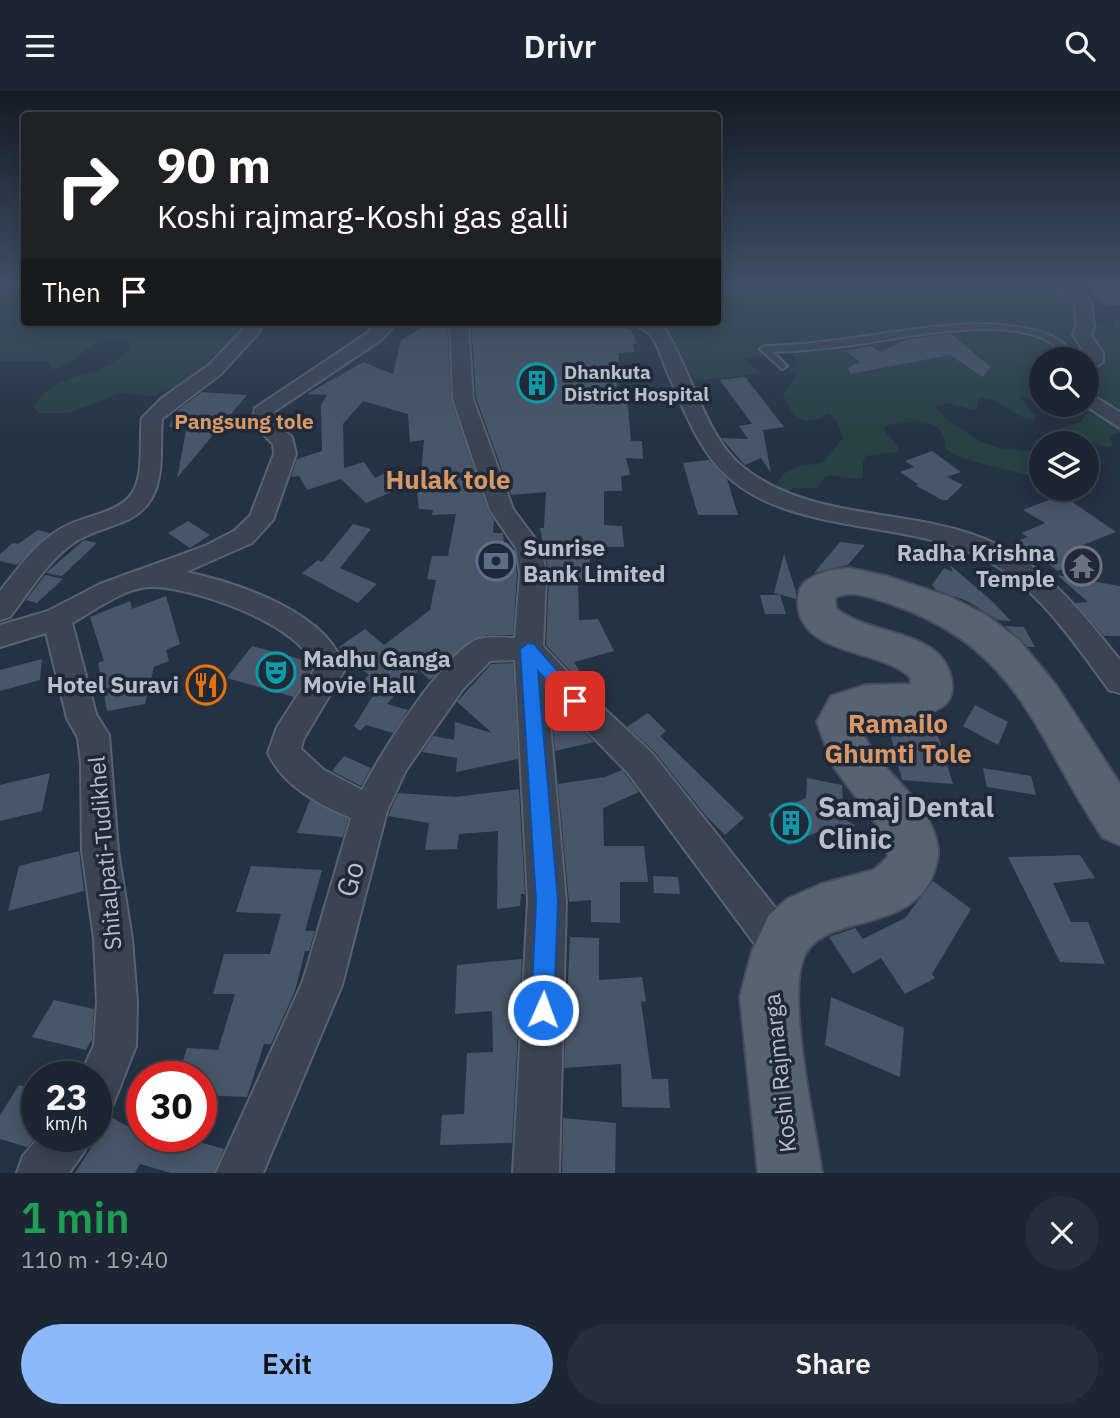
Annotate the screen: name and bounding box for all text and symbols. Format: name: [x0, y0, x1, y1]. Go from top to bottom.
text: Drivr: [524, 25, 596, 67]
icon: menu: [21, 27, 59, 65]
icon: search: [1061, 27, 1099, 65]
text: 90 m: [157, 133, 271, 196]
icon: right: [42, 140, 133, 231]
text: Koshi rajmarg-Koshi gas galli: [157, 195, 569, 237]
icon: arrive: [115, 273, 153, 311]
text: Then: [42, 275, 101, 309]
map controls: [1029, 347, 1099, 501]
button: search: [1029, 347, 1099, 417]
place label: Dhankuta District Hospital: [564, 360, 709, 406]
building icon: Dhankuta District Hospital: [516, 362, 558, 404]
district label: Pangsung tole: [174, 407, 314, 435]
button: layers: [1029, 431, 1099, 501]
district label: Hulak tole: [385, 462, 511, 496]
place label: Sunrise Bank Limited: [523, 532, 665, 588]
place label: Radha Krishna Temple: [897, 537, 1055, 593]
bank icon: Sunrise Bank Limited: [475, 540, 517, 582]
temple icon: Radha Krishna Temple: [1061, 545, 1103, 587]
place label: Madhu Ganga Movie Hall: [303, 643, 451, 699]
theatre icon: Madhu Ganga Movie Hall: [255, 651, 297, 693]
restaurant icon: Hotel Suravi: [185, 664, 227, 706]
place label: Hotel Suravi: [47, 669, 179, 699]
pin: [545, 671, 605, 731]
icon: arrive: [556, 682, 594, 720]
district label: Ramailo Ghumti Tole: [824, 706, 972, 770]
street label: Shitalpati-Tudikhel: [81, 755, 127, 951]
place label: Samaj Dental Clinic: [818, 788, 994, 857]
building icon: Samaj Dental Clinic: [770, 802, 812, 844]
street label: Go: [327, 857, 372, 901]
position arrow: [506, 973, 580, 1047]
street label: Koshi Rajmarga: [756, 992, 802, 1154]
speed limit sign: 30: [126, 1061, 217, 1152]
text: 23: [45, 1074, 88, 1120]
text: km/h: [45, 1112, 88, 1135]
text: 1 min: [21, 1190, 130, 1245]
button: close: [1025, 1196, 1099, 1270]
text: 110 m · 19:40: [21, 1244, 168, 1274]
button: Exit: [21, 1324, 553, 1404]
button: Share: [567, 1324, 1099, 1404]

